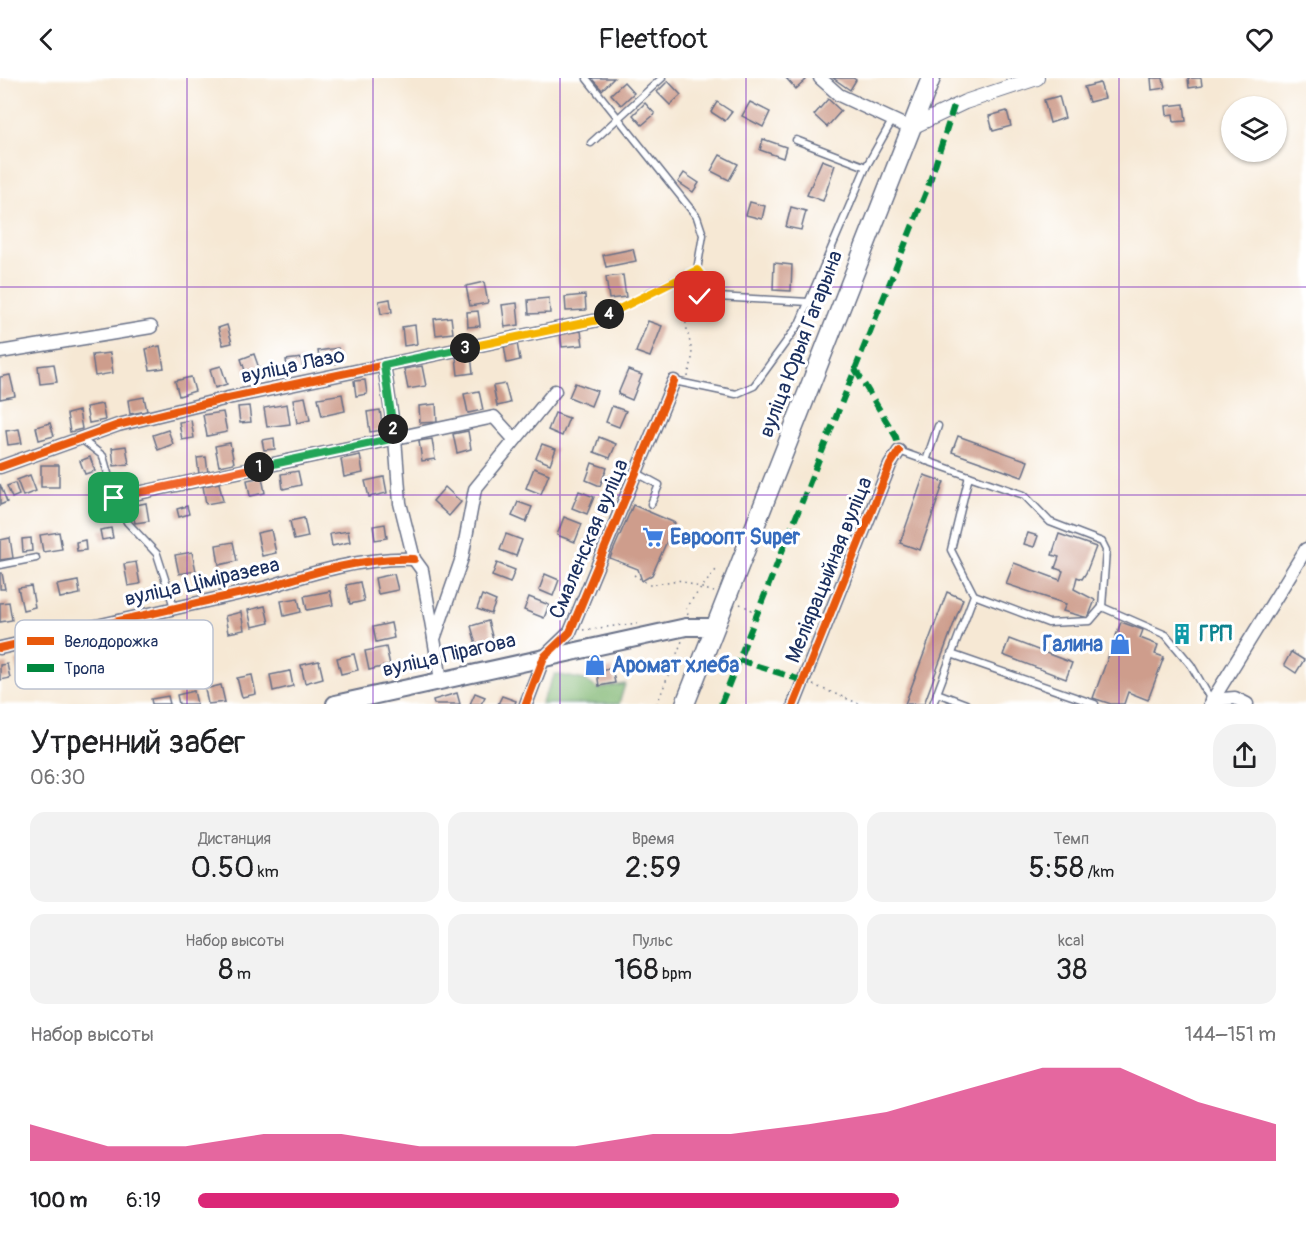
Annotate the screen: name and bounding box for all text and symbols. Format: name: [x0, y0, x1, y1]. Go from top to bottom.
icon: back: [30, 23, 63, 56]
text: Fleetfoot: [598, 23, 708, 56]
icon: heart: [1243, 23, 1276, 56]
map controls: [1221, 96, 1287, 162]
button: layers: [1221, 96, 1287, 162]
street label: вуліца Юрыя Гагарына: [753, 247, 849, 441]
pin: [674, 271, 725, 322]
icon: check: [683, 280, 716, 313]
pin: 4: [594, 299, 624, 329]
text: 4: [604, 304, 614, 324]
pin: 3: [450, 333, 480, 363]
text: 3: [461, 338, 469, 358]
street label: вуліца Лазо: [239, 342, 347, 390]
pin: 2: [378, 414, 408, 444]
text: 2: [389, 419, 397, 439]
pin: 1: [244, 452, 274, 482]
street label: Смаленская вуліца: [543, 455, 635, 623]
text: 1: [256, 457, 262, 477]
pin: [88, 472, 139, 523]
street label: Меліярацыйная вуліца: [779, 473, 879, 667]
icon: arrive: [97, 481, 130, 514]
place label: Евроопт Super: [670, 524, 801, 551]
supermarket icon: Евроопт Super: [641, 525, 665, 549]
street label: вуліца Ціміразева: [122, 551, 282, 613]
legend: [15, 620, 213, 689]
place label: ГРП: [1199, 621, 1232, 648]
building icon: ГРП: [1170, 622, 1194, 646]
street label: вуліца Пірагова: [380, 627, 518, 683]
place label: Галина: [1043, 631, 1103, 658]
text: Велодорожка: [64, 632, 158, 652]
shop icon: Галина: [1108, 632, 1132, 656]
place label: Аромат хлеба: [612, 652, 739, 679]
shop icon: Аромат хлеба: [583, 653, 607, 677]
text: Тропа: [64, 659, 105, 679]
text: Утренний забег: [30, 722, 246, 763]
button: share: [1213, 724, 1276, 787]
text: 06:30: [30, 765, 85, 790]
text: Дистанция: [198, 829, 271, 849]
text: Время: [632, 829, 674, 849]
text: Темп: [1054, 829, 1089, 849]
text: 0.50: [191, 849, 254, 886]
text: 2:59: [625, 849, 681, 886]
text: 5:58: [1028, 849, 1084, 886]
text: km: [254, 862, 279, 882]
text: /km: [1084, 862, 1114, 882]
text: Набор высоты: [185, 931, 284, 951]
text: Пульс: [633, 931, 673, 951]
text: kcal: [1058, 931, 1084, 951]
text: 8: [218, 951, 233, 988]
text: 168: [614, 951, 659, 988]
text: 38: [1055, 951, 1087, 988]
text: m: [233, 964, 251, 984]
text: bpm: [659, 964, 692, 984]
text: Набор высоты: [30, 1022, 154, 1047]
text: 144–151 m: [1185, 1022, 1276, 1047]
text: 100 m: [30, 1188, 87, 1213]
text: 6:19: [126, 1188, 161, 1213]

